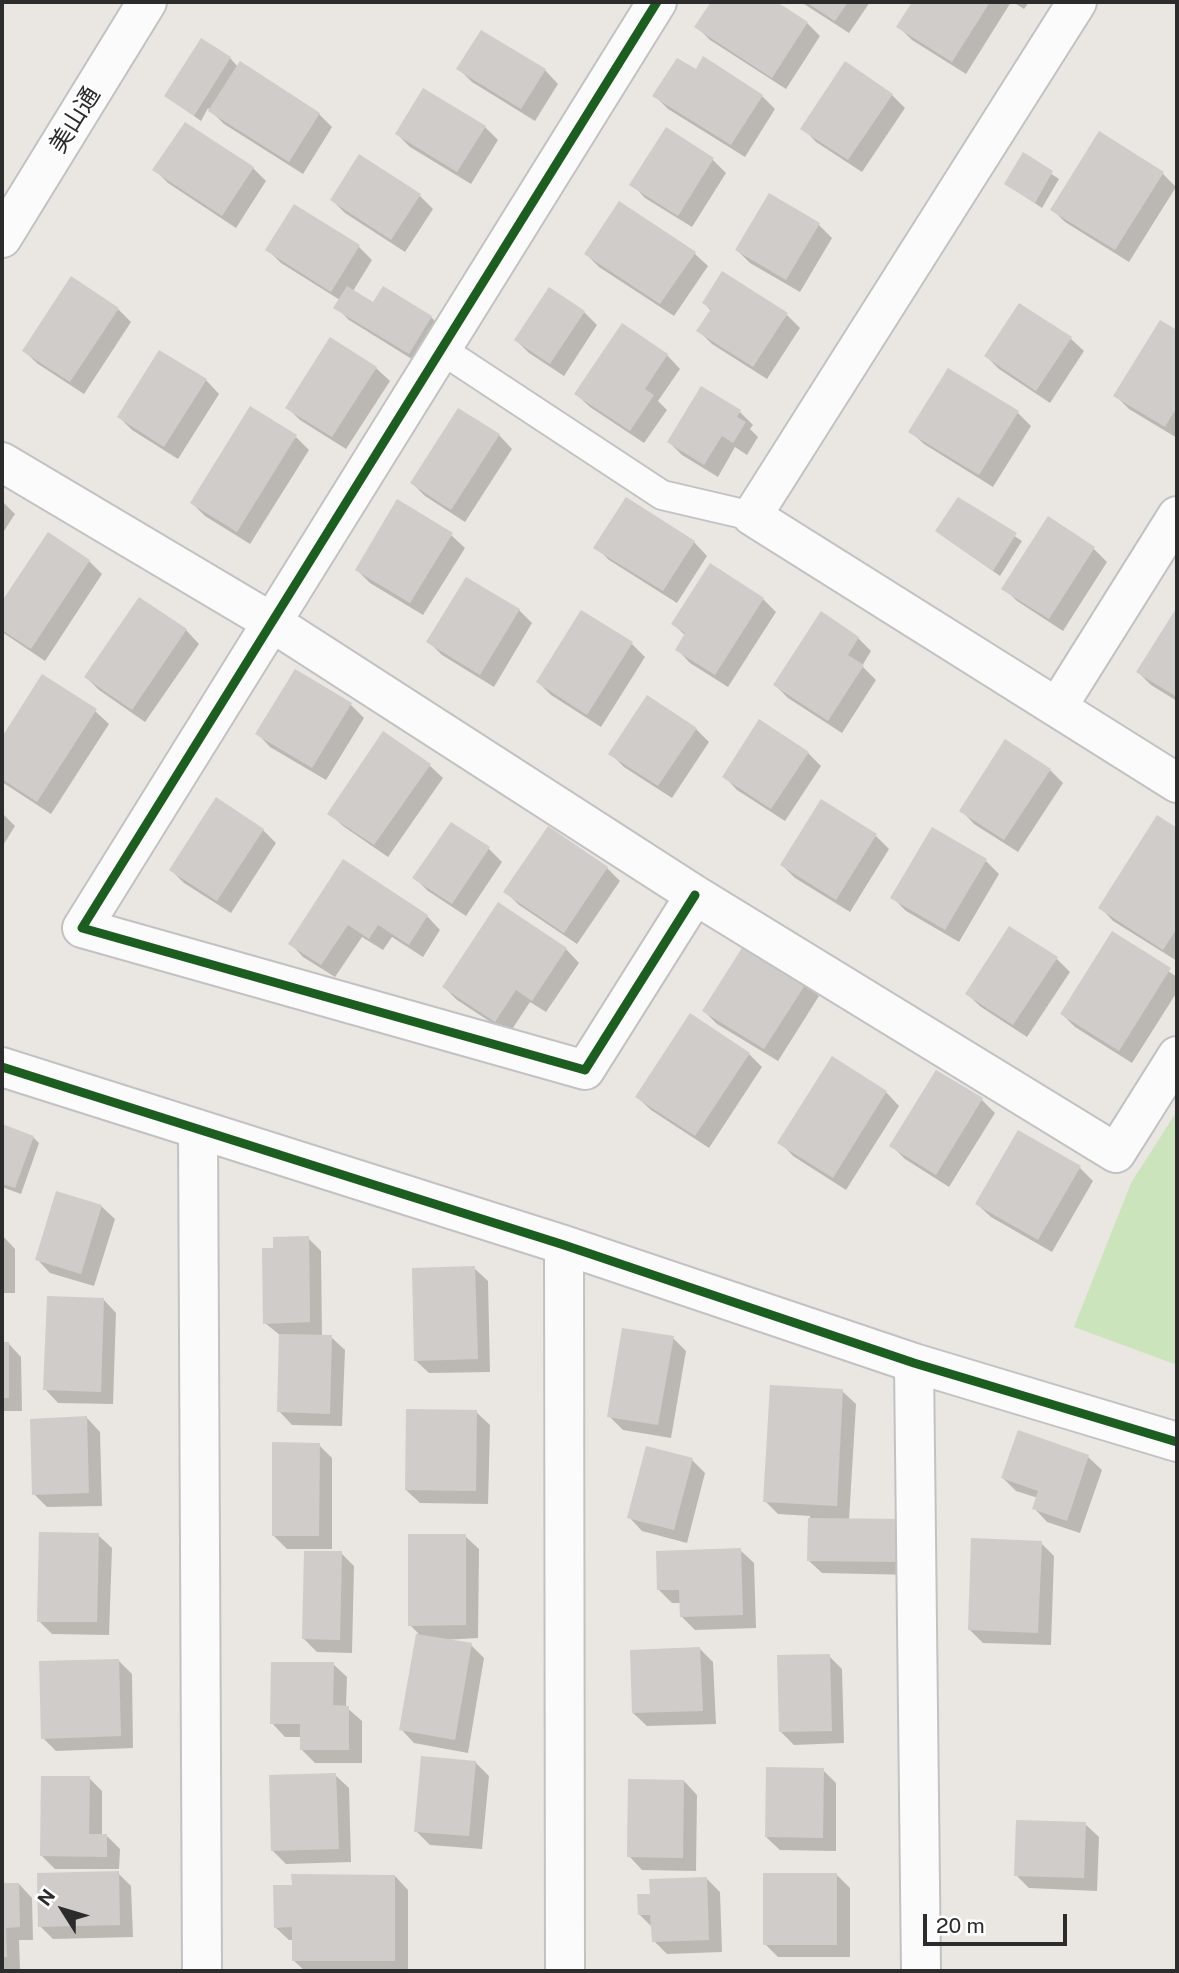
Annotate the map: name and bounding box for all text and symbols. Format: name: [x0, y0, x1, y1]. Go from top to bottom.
street label: 美山通: [44, 82, 106, 158]
north arrow: [28, 1875, 98, 1945]
text: N: [33, 1885, 59, 1910]
scale bar: [927, 1899, 1070, 1943]
text: 20 m: [936, 1913, 985, 1938]

